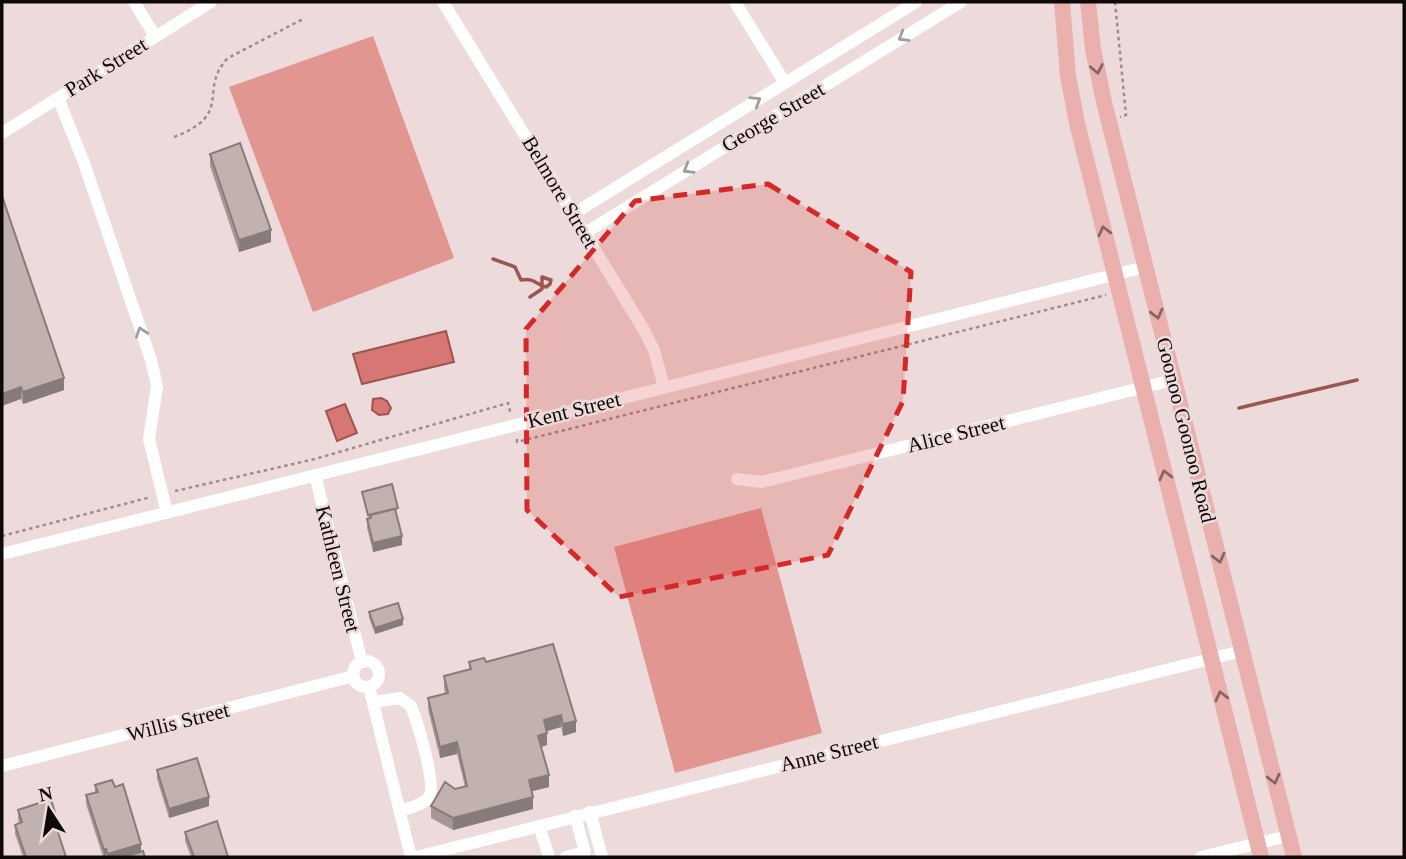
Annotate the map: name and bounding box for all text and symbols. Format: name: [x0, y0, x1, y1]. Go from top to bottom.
one-way arrow: [898, 29, 911, 42]
street label: Park Street: [60, 32, 152, 102]
one-way arrow: [1089, 63, 1104, 75]
street label: George Street: [717, 77, 829, 157]
one-way arrow: [749, 96, 762, 109]
street label: Belmore Street: [517, 132, 603, 253]
one-way arrow: [683, 161, 696, 174]
one-way arrow: [1098, 225, 1112, 237]
one-way arrow: [1149, 308, 1163, 320]
one-way arrow: [135, 327, 150, 339]
street label: Goonoo Goonoo Road: [1151, 335, 1221, 526]
street label: Kent Street: [525, 387, 623, 433]
street label: Alice Street: [905, 410, 1007, 458]
one-way arrow: [1159, 469, 1173, 481]
street label: Kathleen Street: [311, 503, 365, 635]
one-way arrow: [1211, 552, 1225, 564]
one-way arrow: [1215, 690, 1229, 702]
street label: Willis Street: [124, 698, 232, 746]
street label: Anne Street: [778, 729, 880, 777]
one-way arrow: [1266, 773, 1280, 785]
north arrow: [14, 775, 84, 845]
text: N: [37, 782, 55, 806]

